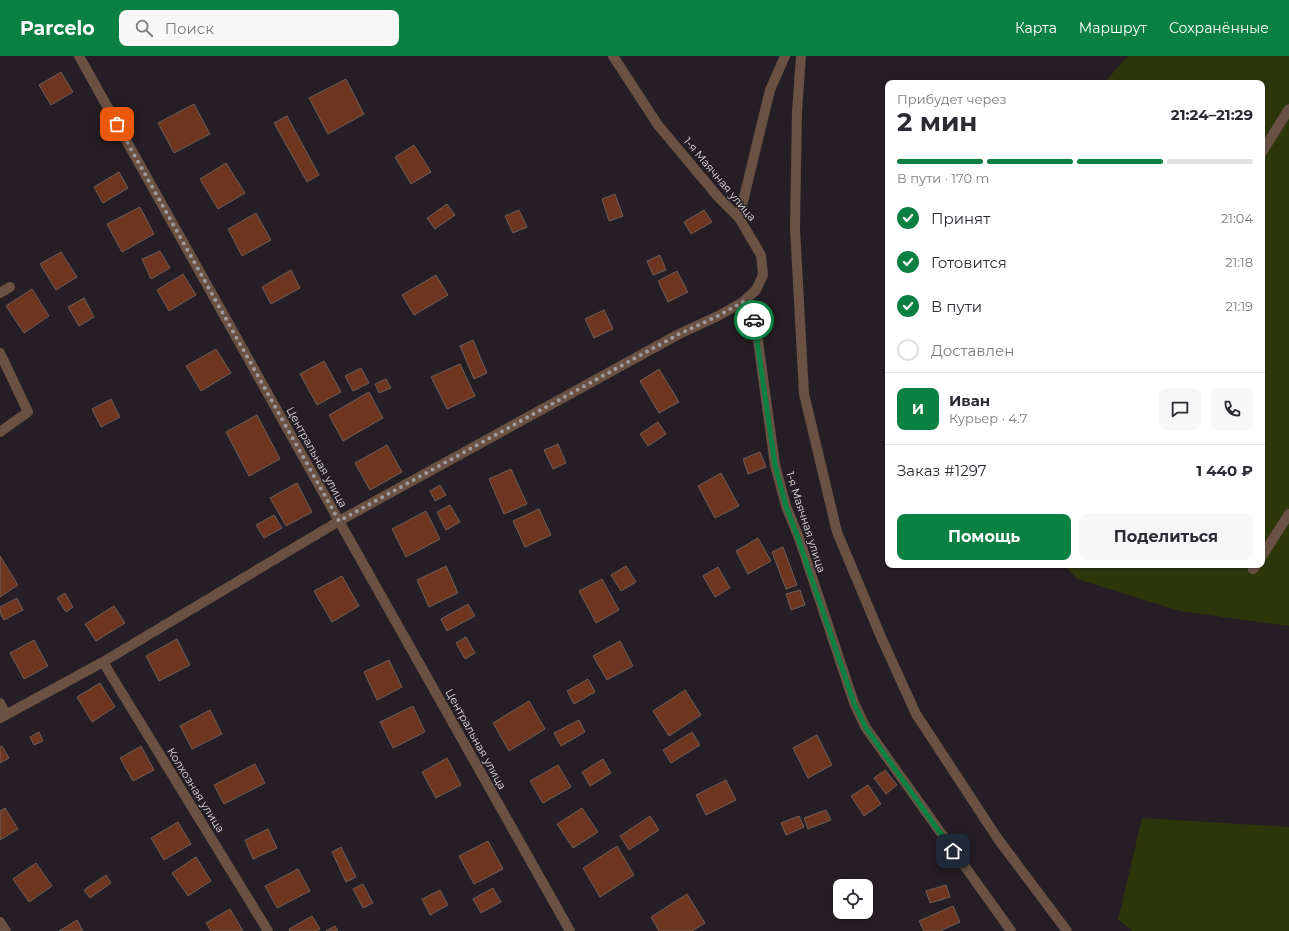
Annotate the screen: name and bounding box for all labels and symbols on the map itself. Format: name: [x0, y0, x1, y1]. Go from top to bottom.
pin: [100, 107, 134, 141]
street label: 1-я Маячная улица: [681, 134, 759, 224]
courier: [734, 300, 774, 340]
street label: Центральная улица: [283, 404, 351, 510]
street label: 1-я Маячная улица: [783, 470, 829, 574]
street label: Центральная улица: [442, 686, 510, 792]
street label: Колхозная улица: [164, 745, 228, 835]
pin: [936, 834, 970, 868]

